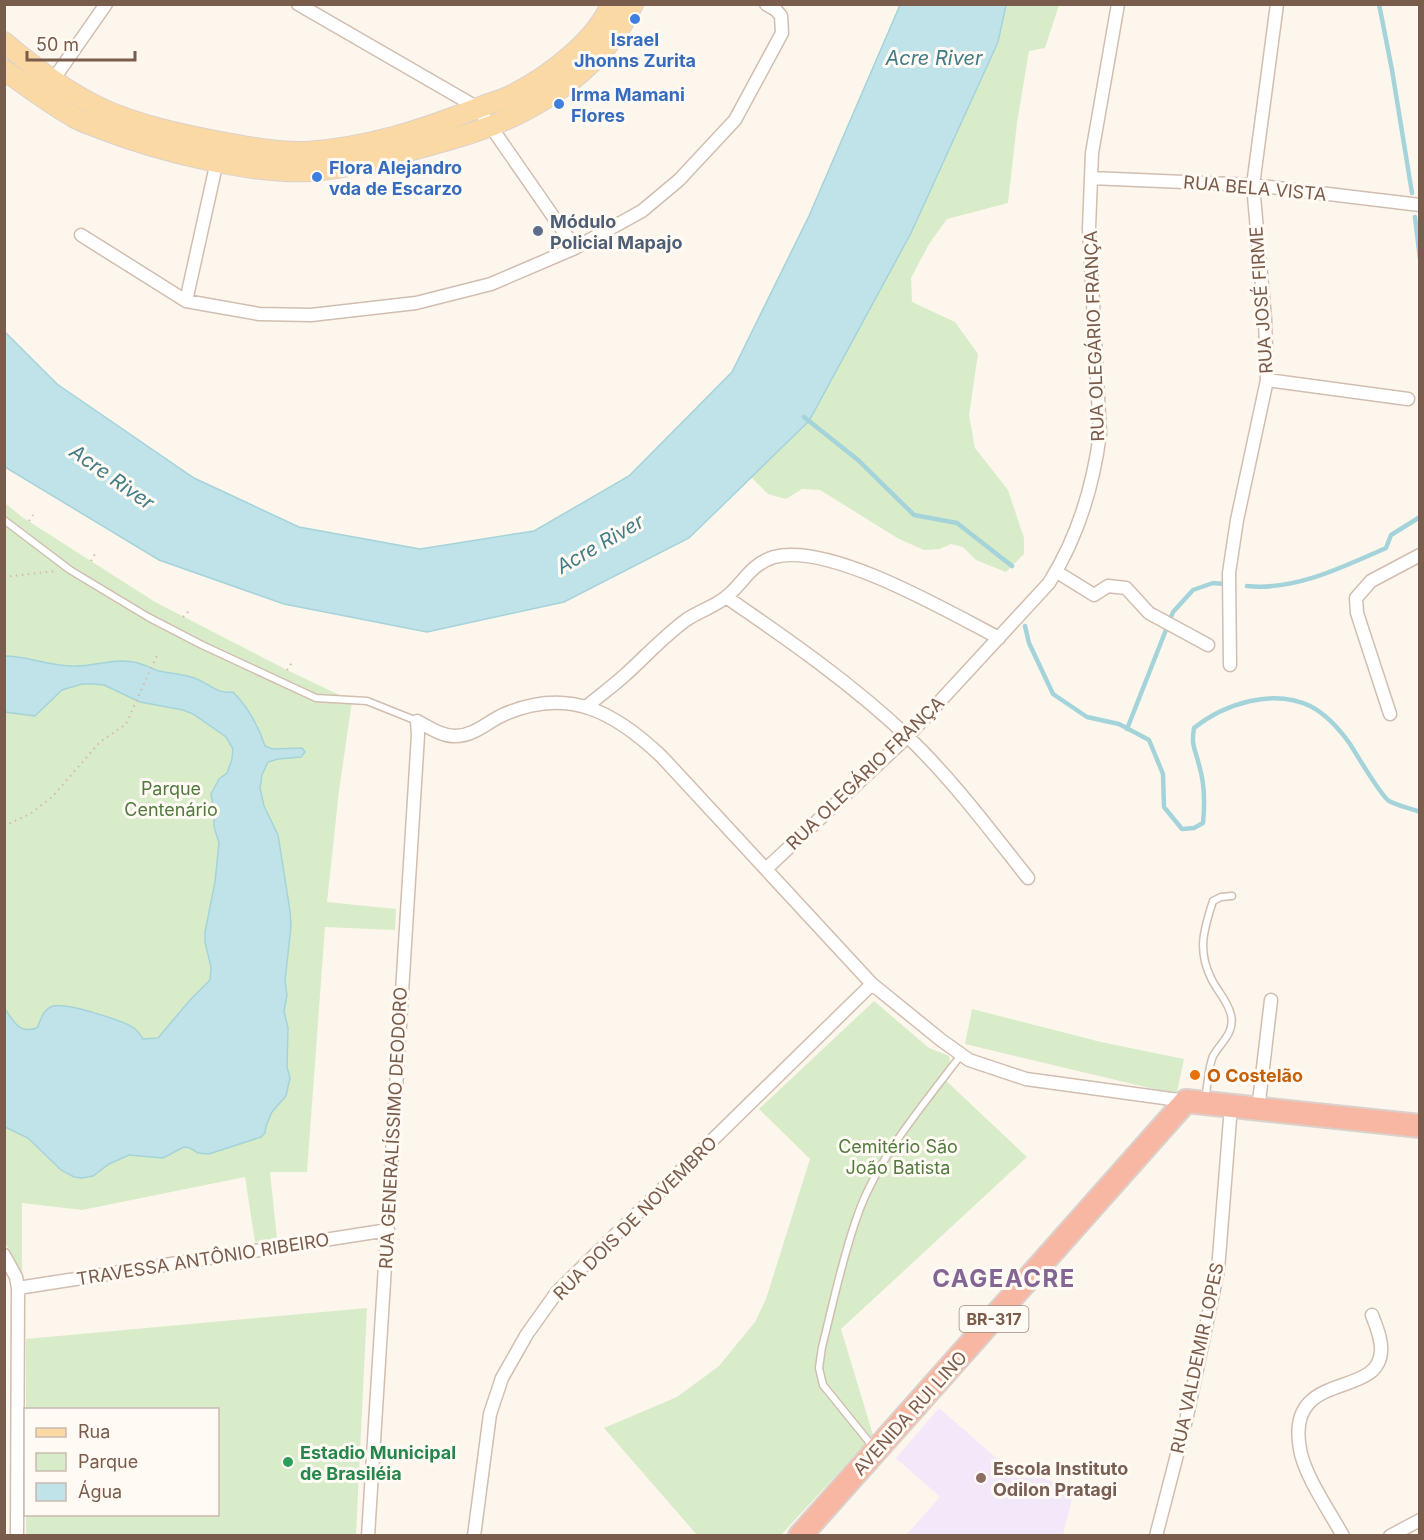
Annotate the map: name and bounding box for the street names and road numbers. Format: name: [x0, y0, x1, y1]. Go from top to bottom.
street label: RUA BELA VISTA: [1183, 171, 1327, 205]
street label: RUA JOSÉ FIRME: [1244, 226, 1277, 374]
street label: RUA OLEGÁRIO FRANÇA: [1079, 230, 1108, 442]
street label: RUA OLEGÁRIO FRANÇA: [781, 691, 948, 854]
street label: RUA GENERALÍSSIMO DEODORO: [374, 986, 411, 1270]
street label: RUA DOIS DE NOVEMBRO: [549, 1132, 721, 1304]
street label: TRAVESSA ANTÔNIO RIBEIRO: [75, 1228, 331, 1289]
street label: RUA VALDEMIR LOPES: [1166, 1261, 1228, 1455]
road number: BR-317: [960, 1306, 1028, 1332]
street label: AVENIDA RUI LINO: [849, 1347, 971, 1479]

